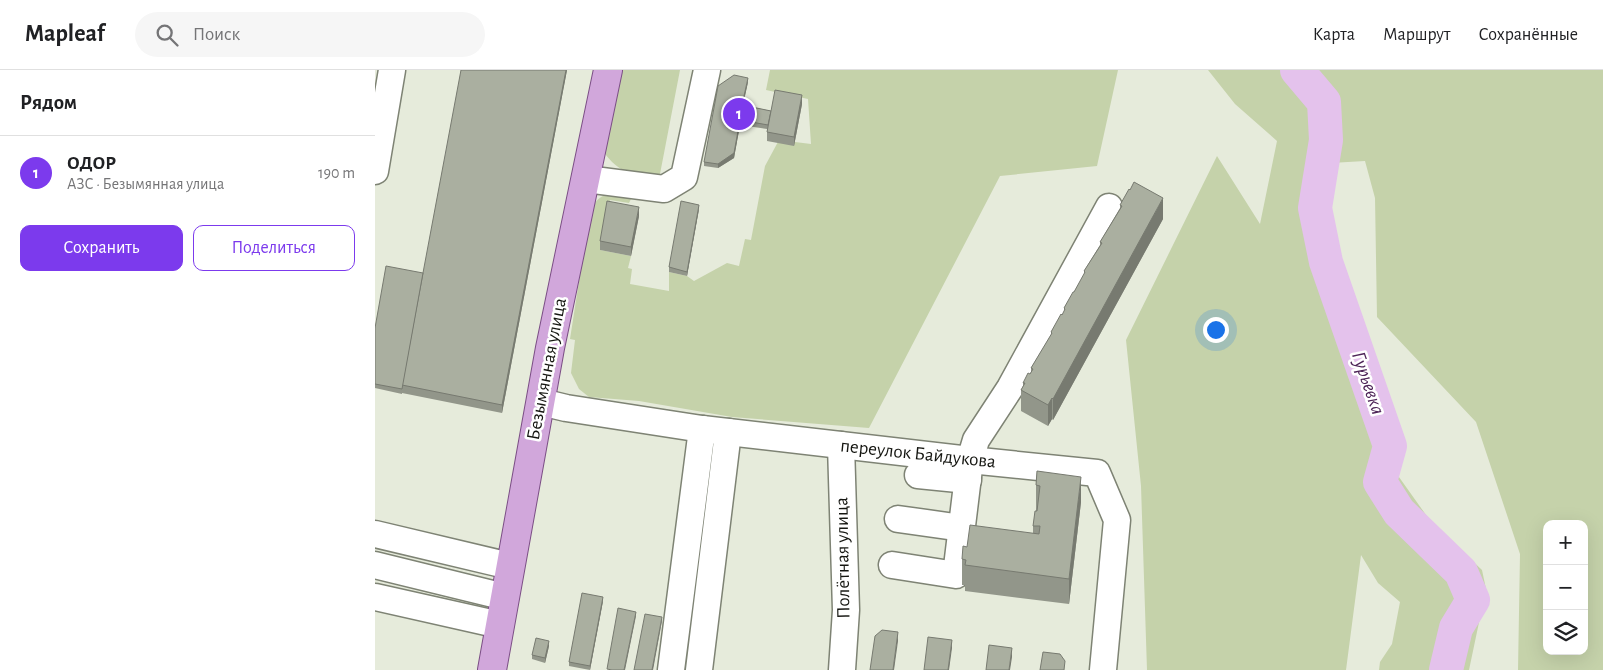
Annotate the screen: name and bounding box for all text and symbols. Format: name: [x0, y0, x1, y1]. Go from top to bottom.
search box: [135, 12, 485, 57]
icon: search: [153, 21, 181, 49]
text: Mapleaf: [25, 22, 105, 46]
text: Поиск: [193, 25, 240, 44]
text: Карта: [1313, 26, 1355, 44]
text: Маршрут: [1383, 26, 1451, 44]
text: Сохранённые: [1479, 26, 1578, 44]
text: Рядом: [20, 92, 77, 113]
pin: 1: [723, 95, 755, 133]
text: ОДОР: [67, 154, 116, 173]
text: 1: [33, 165, 39, 181]
text: 190 m: [318, 165, 355, 181]
text: АЗС · Безымянная улица: [67, 176, 224, 192]
button: Сохранить: [20, 225, 183, 271]
button: Поделиться: [193, 225, 355, 271]
street label: Безымянная улица: [524, 296, 570, 442]
your location: [1203, 317, 1229, 343]
water label: Гурьевка: [1348, 349, 1388, 417]
street label: переулок Байдукова: [839, 436, 997, 472]
street label: Полётная улица: [832, 497, 854, 619]
map controls: [1543, 520, 1588, 655]
button: +: [1543, 520, 1588, 565]
button: −: [1543, 565, 1588, 610]
button: layers: [1543, 610, 1588, 655]

